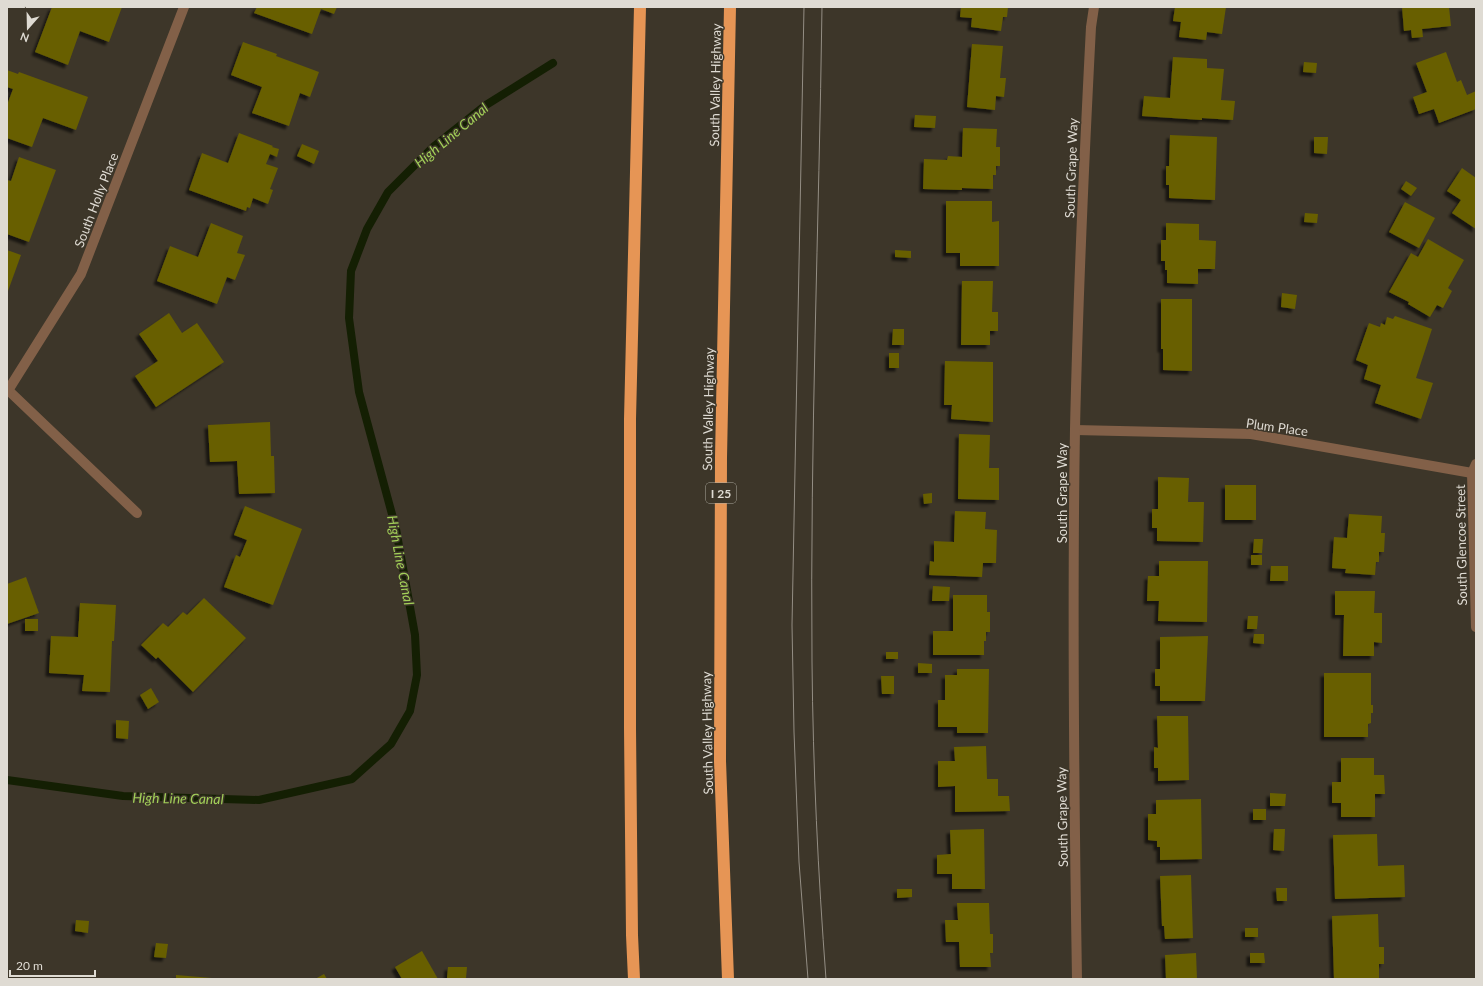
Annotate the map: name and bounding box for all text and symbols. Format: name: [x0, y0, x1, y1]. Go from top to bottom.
north arrow: [8, 8, 48, 48]
street label: South Valley Highway: [706, 23, 724, 147]
text: N: [18, 30, 31, 45]
water label: High Line Canal: [411, 99, 491, 171]
street label: South Grape Way: [1061, 117, 1081, 218]
street label: South Holly Place: [71, 150, 121, 250]
street label: South Valley Highway: [699, 347, 717, 471]
street label: Plum Place: [1245, 415, 1309, 439]
street label: South Grape Way: [1054, 443, 1070, 543]
road number: I 25: [706, 483, 736, 503]
street label: South Glencoe Street: [1452, 484, 1470, 606]
water label: High Line Canal: [384, 514, 418, 606]
street label: South Valley Highway: [698, 671, 716, 795]
street label: South Grape Way: [1053, 766, 1071, 867]
water label: High Line Canal: [132, 789, 224, 807]
scale bar: [10, 952, 95, 978]
text: 20 m: [16, 958, 43, 973]

